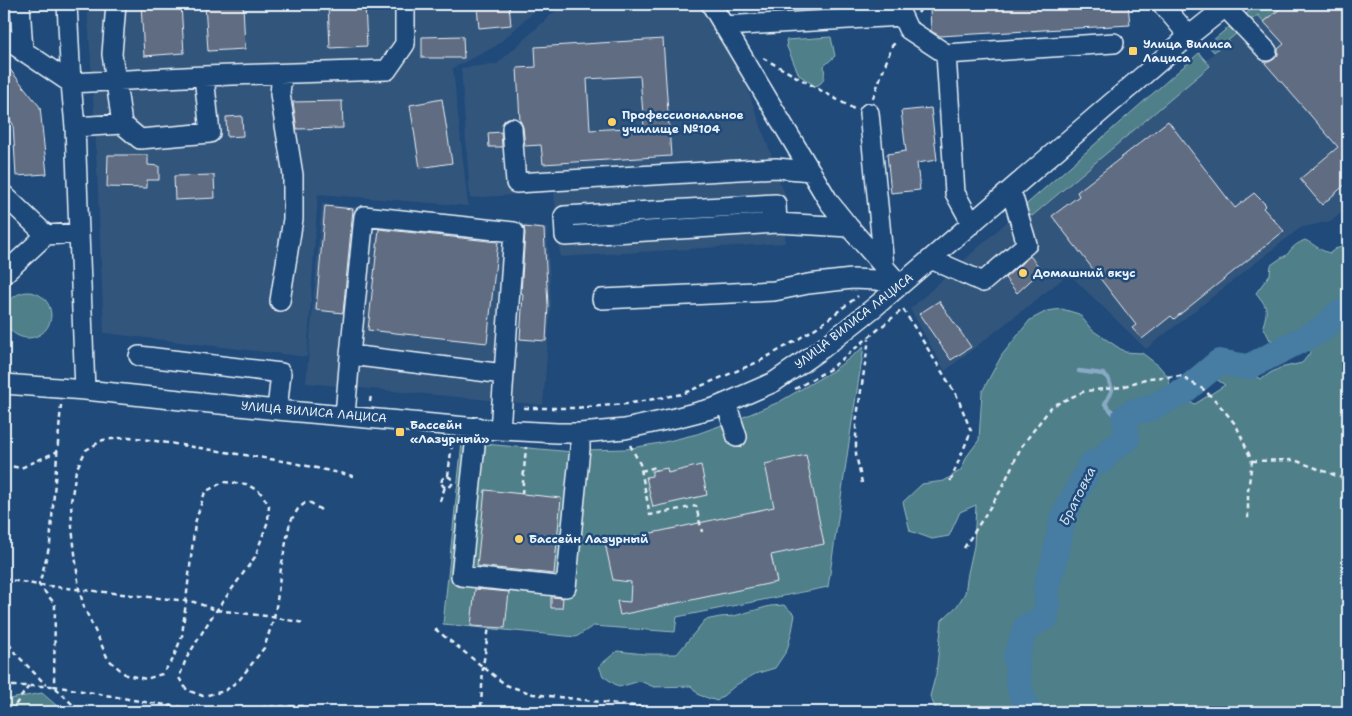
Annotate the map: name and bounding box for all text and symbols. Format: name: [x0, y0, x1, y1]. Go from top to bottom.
place label: Улица Вилиса Лациса: [1143, 36, 1233, 66]
marker: Улица Вилиса Лациса: [1127, 45, 1139, 57]
place label: Профессиональное училище №104: [622, 107, 744, 137]
marker: Профессиональное училище №104: [606, 116, 618, 128]
place label: Домашний вкус: [1033, 265, 1136, 281]
marker: Домашний вкус: [1017, 267, 1029, 279]
street label: УЛИЦА ВИЛИСА ЛАЦИСА: [791, 269, 917, 372]
street label: УЛИЦА ВИЛИСА ЛАЦИСА: [240, 398, 388, 426]
place label: Бассейн «Лазурный»: [410, 417, 490, 447]
marker: Бассейн «Лазурный»: [394, 426, 406, 438]
water label: Братовка: [1054, 463, 1100, 529]
place label: Бассейн Лазурный: [529, 531, 649, 547]
marker: Бассейн Лазурный: [513, 533, 525, 545]

